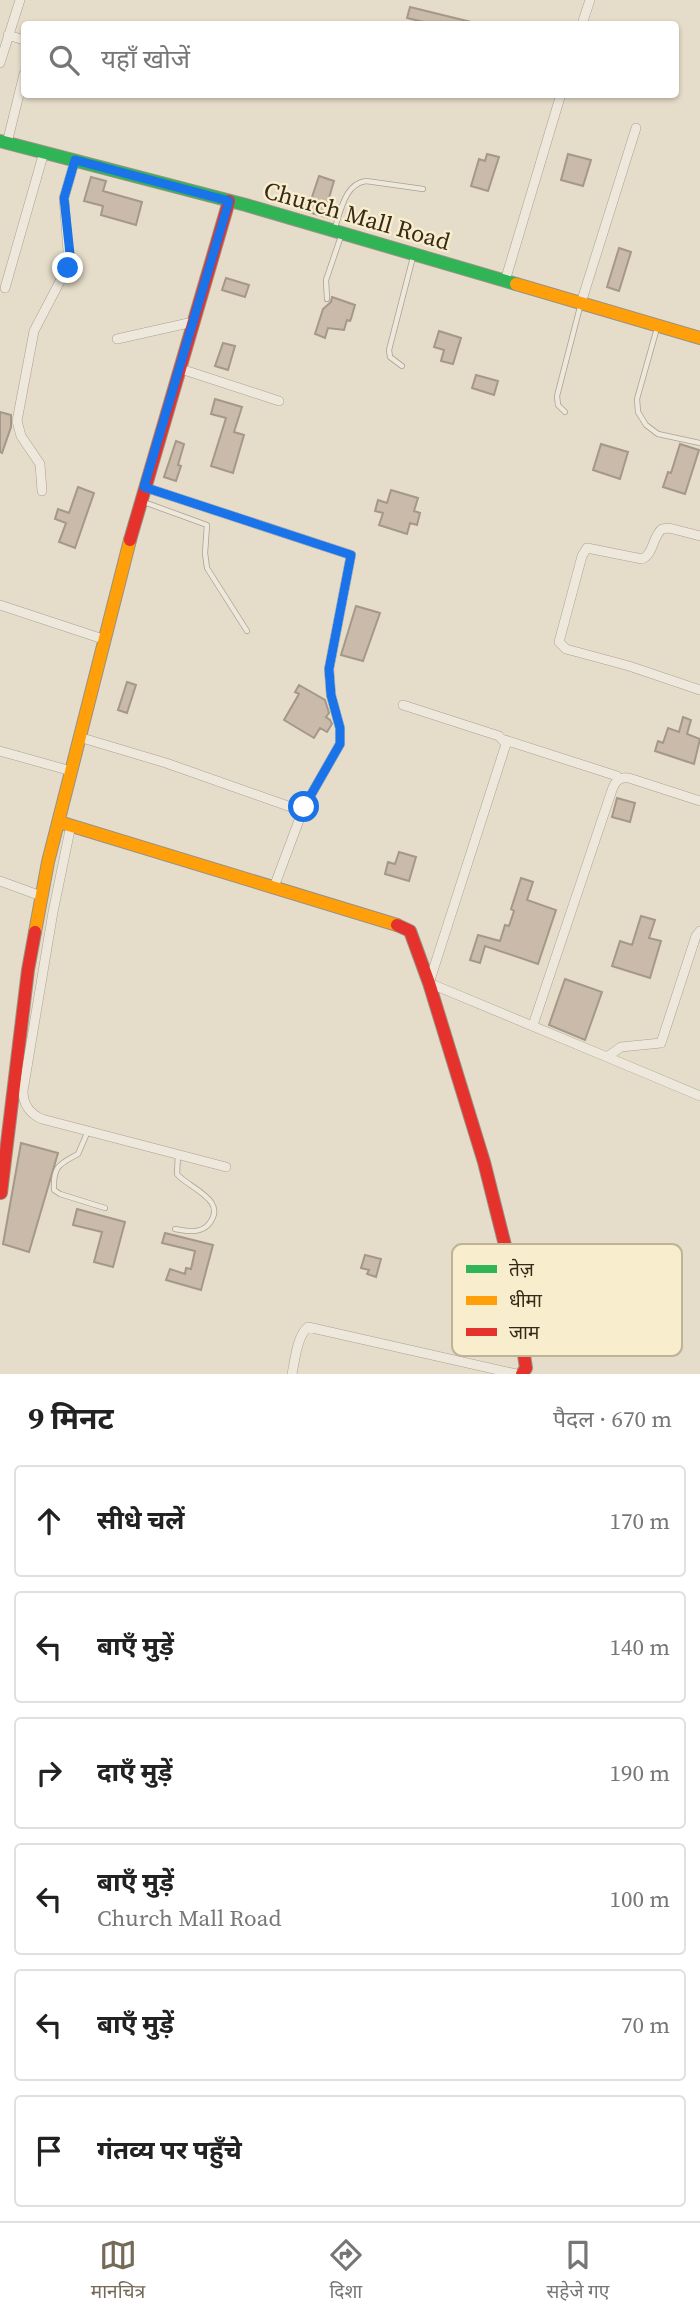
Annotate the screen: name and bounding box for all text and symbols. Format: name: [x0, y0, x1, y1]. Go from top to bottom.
search box: [21, 21, 679, 98]
icon: search: [45, 41, 83, 79]
text: यहाँ खोजें: [101, 41, 190, 77]
street label: Church Mall Road: [260, 173, 455, 258]
route end: [52, 252, 83, 283]
route start: [288, 791, 319, 822]
legend: [452, 1244, 682, 1356]
text: तेज़: [509, 1256, 535, 1282]
text: धीमा: [509, 1287, 543, 1313]
text: जाम: [509, 1319, 540, 1345]
text: 9 मिनट: [28, 1398, 114, 1439]
text: पैदल · 670 m: [553, 1403, 672, 1435]
icon: ahead: [30, 1502, 68, 1540]
text: सीधे चलें: [97, 1502, 185, 1538]
text: 170 m: [609, 1505, 670, 1537]
icon: left: [30, 1628, 68, 1666]
text: बाएँ मुड़ें: [97, 1628, 174, 1664]
text: 140 m: [609, 1631, 670, 1663]
icon: right: [30, 1754, 68, 1792]
text: दाएँ मुड़ें: [97, 1754, 172, 1790]
text: 190 m: [609, 1757, 670, 1789]
text: बाएँ मुड़ें: [97, 1864, 174, 1900]
icon: left: [30, 1880, 68, 1918]
text: 100 m: [609, 1883, 670, 1915]
text: Church Mall Road: [97, 1902, 281, 1934]
icon: left: [30, 2006, 68, 2044]
text: बाएँ मुड़ें: [97, 2006, 174, 2042]
text: 70 m: [621, 2009, 670, 2041]
icon: arrive: [30, 2132, 68, 2170]
text: गंतव्य पर पहुँचे: [97, 2132, 242, 2168]
tab: मानचित्र: [91, 2236, 145, 2306]
tab: दिशा: [327, 2236, 365, 2306]
tab: सहेजे गए: [546, 2236, 609, 2306]

